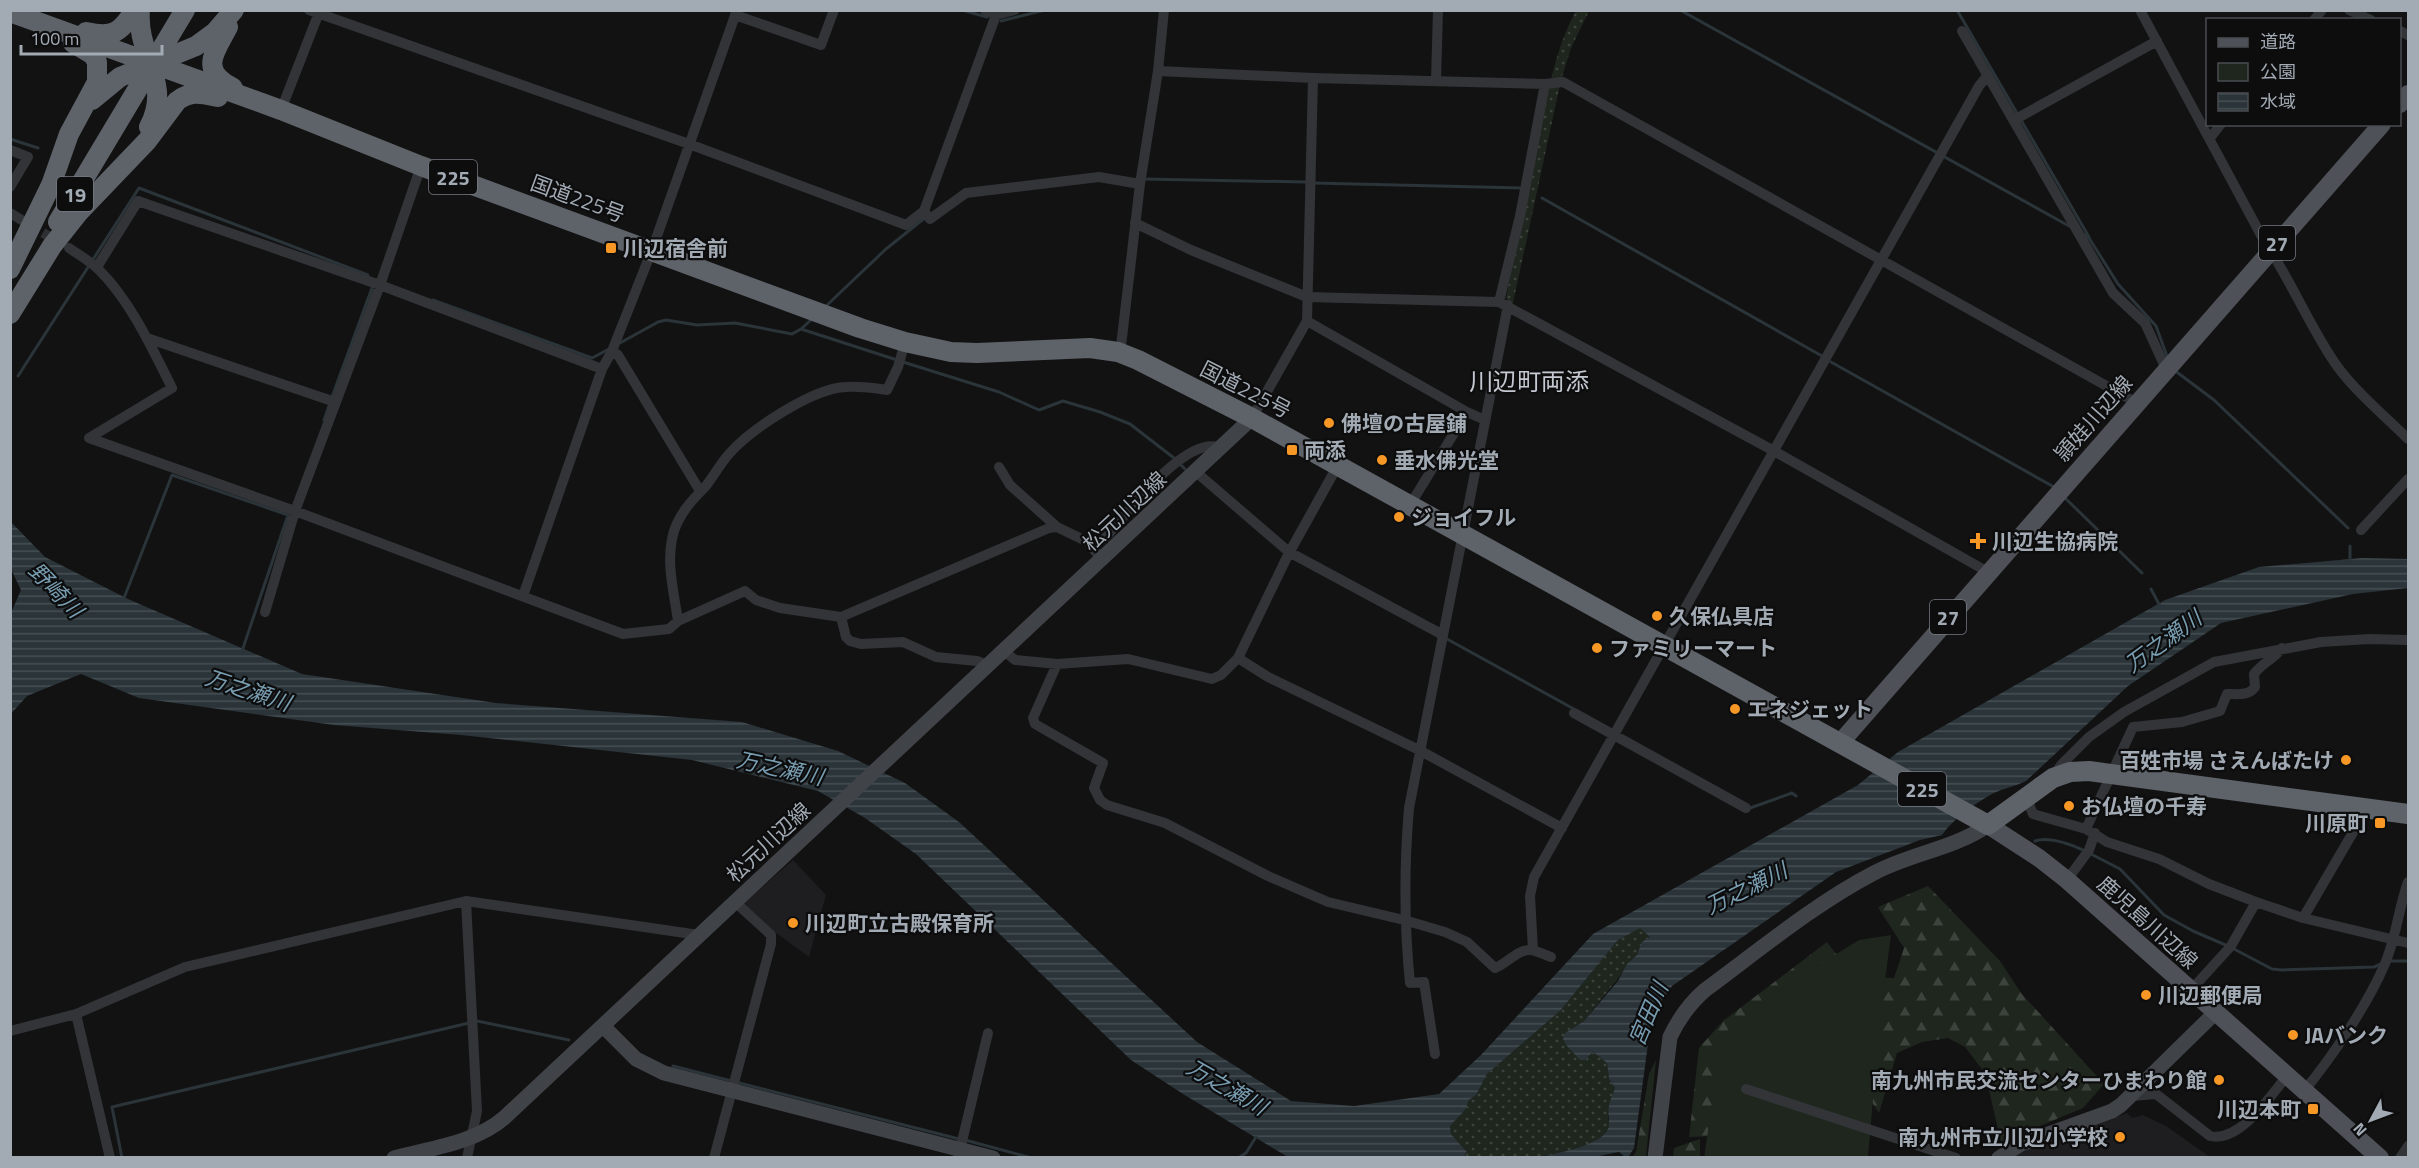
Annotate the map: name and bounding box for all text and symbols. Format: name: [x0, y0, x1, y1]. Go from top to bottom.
scale bar: [21, 18, 162, 56]
legend: [2206, 18, 2401, 126]
text: 100 m: [30, 25, 79, 52]
text: 道路: [2260, 28, 2296, 55]
text: 公園: [2260, 58, 2296, 85]
text: 水域: [2260, 88, 2296, 115]
road number: 225: [429, 160, 477, 194]
street label: 国道225号: [526, 166, 630, 230]
road number: 19: [57, 177, 93, 211]
road number: 27: [2259, 226, 2295, 260]
place label: 川辺宿舎前: [623, 232, 728, 264]
marker: 川辺宿舎前: [604, 241, 618, 255]
street label: 国道225号: [1195, 352, 1297, 426]
district label: 川辺町両添: [1469, 363, 1589, 399]
street label: 頴娃川辺線: [2046, 368, 2140, 468]
place label: 佛壇の古屋鋪: [1341, 407, 1467, 439]
marker: 佛壇の古屋鋪: [1322, 416, 1336, 430]
place label: 両添: [1304, 434, 1346, 466]
marker: 両添: [1285, 443, 1299, 457]
place label: 垂水佛光堂: [1394, 444, 1499, 476]
marker: 垂水佛光堂: [1375, 453, 1389, 467]
street label: 松元川辺線: [1075, 463, 1173, 559]
place label: ジョイフル: [1411, 501, 1516, 533]
marker: ジョイフル: [1392, 510, 1406, 524]
place label: 川辺生協病院: [1992, 525, 2118, 557]
marker: 川辺生協病院: [1969, 532, 1987, 550]
water label: 野崎川: [21, 554, 93, 627]
place label: 久保仏具店: [1669, 600, 1774, 632]
road number: 27: [1930, 600, 1966, 634]
water label: 万之瀬川: [2117, 600, 2210, 681]
marker: 久保仏具店: [1650, 609, 1664, 623]
place label: ファミリーマート: [1609, 632, 1777, 664]
marker: ファミリーマート: [1590, 641, 1604, 655]
water label: 万之瀬川: [201, 660, 297, 720]
place label: エネジェット: [1747, 693, 1873, 725]
marker: エネジェット: [1728, 702, 1742, 716]
water label: 万之瀬川: [733, 742, 829, 794]
place label: 百姓市場 さえんばたけ: [2119, 744, 2334, 776]
marker: 百姓市場 さえんばたけ: [2339, 753, 2353, 767]
road number: 225: [1898, 772, 1946, 806]
place label: お仏壇の千寿: [2081, 790, 2207, 822]
street label: 松元川辺線: [719, 794, 817, 890]
marker: お仏壇の千寿: [2062, 799, 2076, 813]
place label: 川原町: [2305, 807, 2368, 839]
marker: 川原町: [2373, 816, 2387, 830]
water label: 万之瀬川: [1699, 853, 1795, 923]
street label: 鹿児島川辺線: [2090, 868, 2206, 976]
place label: 川辺町立古殿保育所: [805, 907, 994, 939]
marker: 川辺町立古殿保育所: [786, 916, 800, 930]
water label: 宮田川: [1619, 975, 1677, 1051]
place label: 川辺郵便局: [2158, 979, 2263, 1011]
marker: 川辺郵便局: [2139, 988, 2153, 1002]
place label: JAバンク: [2305, 1019, 2388, 1051]
marker: JAバンク: [2286, 1028, 2300, 1042]
water label: 万之瀬川: [1180, 1050, 1275, 1125]
place label: 南九州市民交流センターひまわり館: [1871, 1064, 2207, 1096]
marker: 南九州市民交流センターひまわり館: [2212, 1073, 2226, 1087]
north arrow: [2341, 1090, 2401, 1150]
place label: 川辺本町: [2217, 1093, 2301, 1125]
marker: 川辺本町: [2306, 1102, 2320, 1116]
text: N: [2347, 1118, 2372, 1142]
place label: 南九州市立川辺小学校: [1898, 1121, 2108, 1153]
marker: 南九州市立川辺小学校: [2113, 1130, 2127, 1144]

